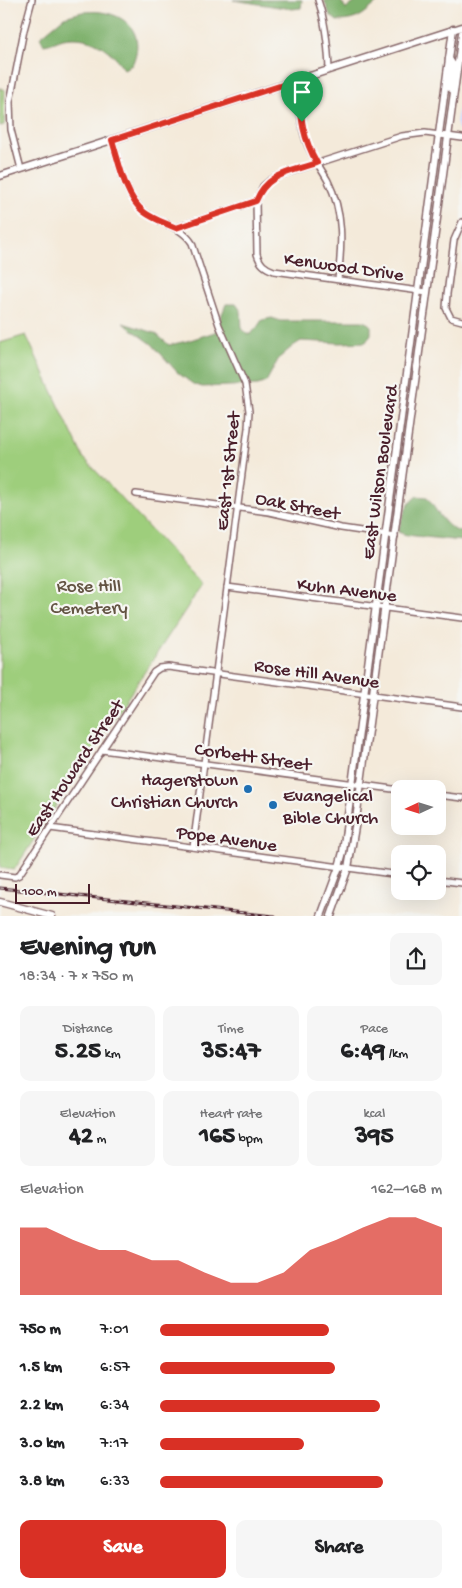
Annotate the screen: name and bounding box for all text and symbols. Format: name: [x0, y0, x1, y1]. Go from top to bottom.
pin: [281, 71, 323, 122]
icon: arrive: [288, 78, 316, 106]
street label: Kenwood Drive: [282, 249, 405, 288]
street label: East Wilson Boulevard: [358, 382, 405, 561]
street label: East 1st Street: [212, 409, 247, 532]
street label: Oak Street: [253, 488, 344, 527]
street label: Kuhn Avenue: [295, 574, 398, 609]
park label: Rose Hill Cemetery: [50, 576, 128, 621]
street label: Rose Hill Avenue: [252, 655, 381, 696]
street label: East Howard Street: [21, 694, 132, 842]
street label: Corbett Street: [193, 739, 314, 778]
place label: Hagerstown Christian Church: [111, 770, 238, 815]
north arrow: [391, 780, 446, 835]
map controls: [391, 780, 446, 900]
marker: Hagerstown Christian Church: [242, 783, 254, 795]
place label: Evangelical Bible Church: [282, 786, 378, 831]
marker: Evangelical Bible Church: [267, 799, 279, 811]
street label: Pope Avenue: [174, 822, 278, 859]
button: locate: [391, 845, 446, 900]
scale bar: [15, 881, 90, 904]
text: 100 m: [22, 884, 57, 901]
text: Evening run: [20, 932, 156, 965]
button: share: [390, 933, 442, 985]
text: 18:34 · 7 × 750 m: [20, 968, 133, 987]
text: Distance: [63, 1021, 112, 1038]
text: Time: [218, 1021, 244, 1038]
text: Pace: [361, 1021, 388, 1038]
text: 5.25: [55, 1038, 101, 1067]
text: 35:47: [202, 1038, 260, 1067]
text: 6:49: [340, 1038, 385, 1067]
text: km: [101, 1046, 121, 1063]
text: /km: [385, 1046, 408, 1063]
text: Elevation: [60, 1106, 115, 1123]
text: Heart rate: [200, 1106, 262, 1123]
text: kcal: [363, 1106, 385, 1123]
text: 42: [69, 1123, 93, 1152]
text: 165: [199, 1123, 235, 1152]
text: 395: [355, 1123, 394, 1152]
text: m: [93, 1131, 106, 1148]
text: bpm: [235, 1131, 263, 1148]
text: Elevation: [20, 1181, 84, 1200]
text: 162–168 m: [371, 1181, 442, 1200]
text: 750 m: [20, 1321, 61, 1340]
text: 7:01: [100, 1321, 129, 1340]
text: 1.5 km: [20, 1359, 62, 1378]
text: 6:57: [100, 1359, 130, 1378]
text: 2.2 km: [20, 1397, 63, 1416]
text: 6:34: [100, 1397, 129, 1416]
text: 3.0 km: [20, 1435, 65, 1454]
text: 7:17: [100, 1435, 128, 1454]
text: 3.8 km: [20, 1473, 64, 1492]
text: 6:33: [100, 1473, 130, 1492]
button: Save: [20, 1520, 226, 1578]
button: Share: [236, 1520, 442, 1578]

